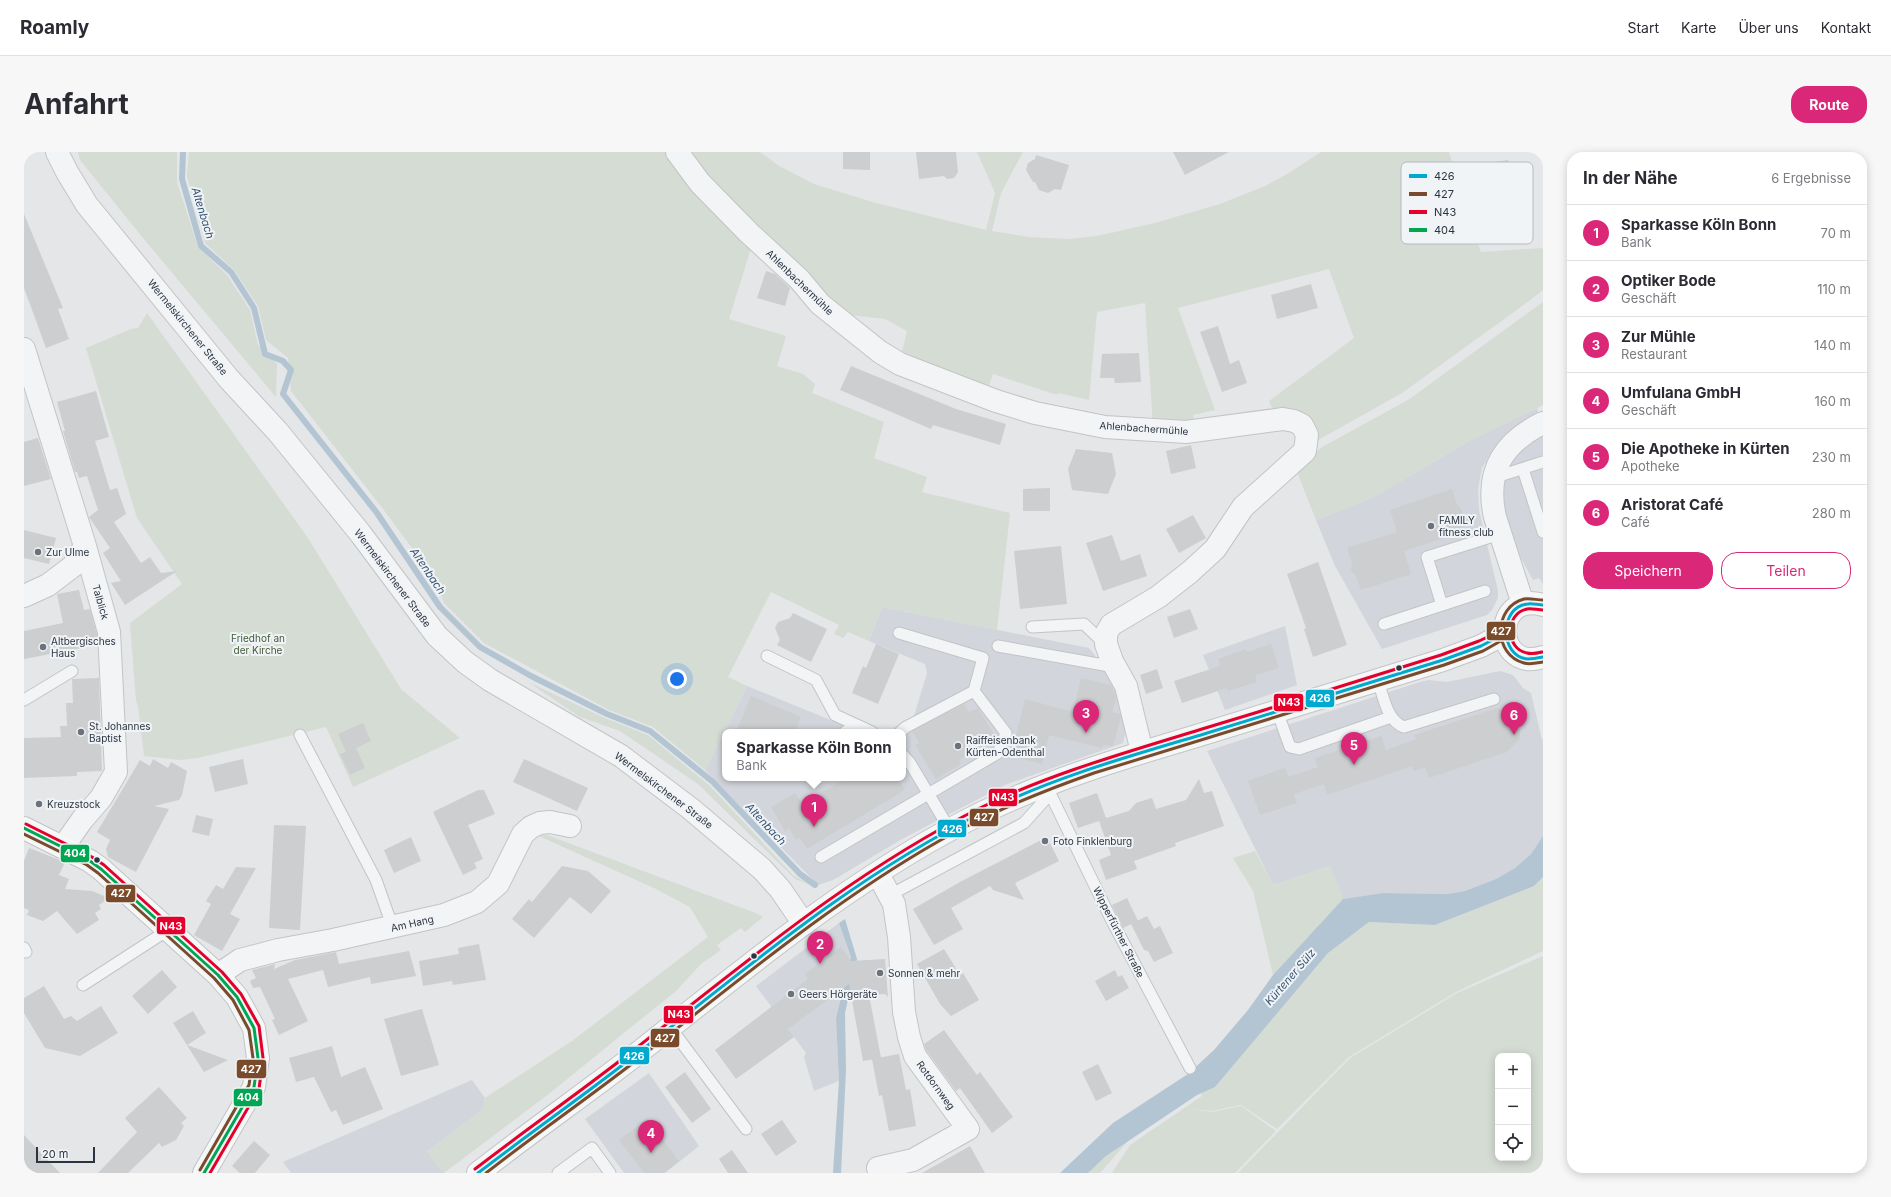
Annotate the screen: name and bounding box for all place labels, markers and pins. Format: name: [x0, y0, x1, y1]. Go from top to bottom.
place label: FAMILY fitness club: [1439, 514, 1494, 538]
marker: FAMILY fitness club: [1426, 521, 1436, 531]
place label: Zur Ulme: [46, 546, 89, 558]
marker: Zur Ulme: [33, 547, 43, 557]
place label: Altbergisches Haus: [51, 635, 116, 659]
marker: Altbergisches Haus: [38, 642, 48, 652]
unlabelled marker: [1394, 663, 1404, 673]
pin: 3: [1073, 700, 1099, 733]
pin: 6: [1501, 702, 1527, 735]
place label: St. Johannes Baptist: [89, 720, 151, 744]
marker: St. Johannes Baptist: [76, 727, 86, 737]
pin: 5: [1341, 732, 1367, 765]
place label: Raiffeisenbank Kürten-Odenthal: [966, 734, 1044, 758]
marker: Raiffeisenbank Kürten-Odenthal: [953, 741, 963, 751]
pin: 1: [801, 794, 827, 827]
place label: Kreuzstock: [47, 798, 101, 810]
marker: Kreuzstock: [34, 799, 44, 809]
place label: Foto Finklenburg: [1053, 835, 1132, 847]
marker: Foto Finklenburg: [1040, 836, 1050, 846]
unlabelled marker: [92, 855, 102, 865]
pin: 2: [807, 931, 833, 964]
unlabelled marker: [749, 951, 759, 961]
place label: Sonnen & mehr: [888, 967, 961, 979]
marker: Sonnen & mehr: [875, 968, 885, 978]
place label: Geers Hörgeräte: [799, 988, 878, 1000]
marker: Geers Hörgeräte: [786, 989, 796, 999]
pin: 4: [638, 1120, 664, 1153]

